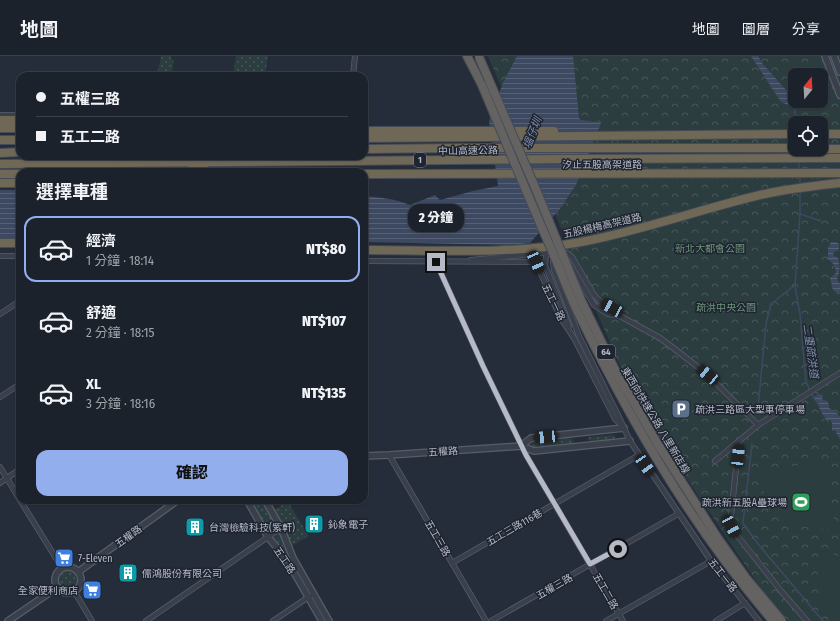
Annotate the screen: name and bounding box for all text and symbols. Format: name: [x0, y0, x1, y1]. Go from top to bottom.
text: 地圖: [20, 18, 58, 41]
text: 地圖: [692, 21, 720, 38]
text: 圖層: [742, 21, 770, 38]
text: 分享: [792, 21, 820, 38]
north arrow: [788, 68, 828, 108]
map controls: [788, 68, 828, 156]
text: 五權三路: [60, 90, 120, 108]
water label: 塭仔圳: [520, 114, 545, 151]
button: locate: [788, 116, 828, 156]
text: 五工二路: [60, 128, 120, 146]
street label: 中山高速公路: [438, 144, 498, 158]
road number: 1: [414, 153, 426, 167]
street label: 汐止五股高架道路: [562, 159, 642, 171]
text: 選擇車種: [36, 181, 108, 203]
callout: 2 分鐘: [408, 204, 464, 232]
text: 2 分鐘: [419, 210, 453, 225]
street label: 五股楊梅高架道路: [562, 211, 643, 241]
icon: car: [38, 231, 74, 267]
text: 經濟: [86, 232, 116, 250]
text: NT$80: [306, 240, 346, 258]
park label: 新北大都會公園: [675, 243, 745, 255]
car: [526, 249, 546, 275]
text: 1 分鐘 · 18:14: [86, 253, 154, 268]
route end: [427, 253, 445, 271]
street label: 五工一路: [539, 282, 567, 323]
car: [599, 297, 625, 319]
park label: 疏洪中央公園: [696, 302, 756, 314]
icon: car: [38, 303, 74, 339]
text: 舒適: [86, 304, 116, 322]
text: NT$107: [302, 312, 346, 330]
water label: 二重疏洪道: [800, 323, 821, 381]
text: 2 分鐘 · 18:15: [86, 325, 154, 340]
road number: 64: [597, 345, 615, 359]
car: [695, 363, 721, 387]
street label: 東西向快速公路 八里新店線: [618, 365, 692, 476]
icon: car: [38, 375, 74, 411]
text: XL: [86, 375, 101, 393]
text: NT$135: [302, 384, 346, 402]
text: 3 分鐘 · 18:16: [86, 396, 155, 411]
parking icon: 疏洪三路區大型車停車場: [670, 398, 692, 420]
place label: 疏洪三路區大型車停車場: [695, 404, 805, 416]
car: [534, 430, 558, 444]
car: [731, 443, 745, 469]
street label: 五權路: [428, 445, 458, 459]
button: 確認: [36, 450, 348, 496]
car: [633, 452, 657, 478]
sports icon: 疏洪新五股A壘球場: [790, 491, 812, 513]
place label: 疏洪新五股A壘球場: [702, 497, 787, 509]
street label: 五工三路116巷: [484, 507, 545, 549]
building icon: 鈊象電子: [303, 513, 325, 535]
car: [720, 513, 742, 539]
building icon: 台灣檢驗科技(紫軒): [184, 516, 206, 538]
street label: 五工三路: [422, 518, 452, 559]
place label: 鈊象電子: [328, 519, 368, 531]
place label: 台灣檢驗科技(紫軒): [209, 521, 295, 534]
street label: 五權路: [113, 523, 144, 550]
route start: [609, 540, 627, 558]
street label: 五工路: [271, 545, 298, 576]
supermarket icon: 7-Eleven: [53, 547, 75, 569]
place label: 7-Eleven: [78, 553, 112, 565]
street label: 五工一路: [705, 556, 739, 595]
building icon: 儒鴻股份有限公司: [117, 562, 139, 584]
place label: 儒鴻股份有限公司: [142, 568, 222, 580]
street label: 五工二路: [590, 571, 620, 612]
street label: 五權三路: [534, 572, 575, 602]
supermarket icon: 全家便利商店: [81, 579, 103, 601]
place label: 全家便利商店: [18, 585, 78, 597]

